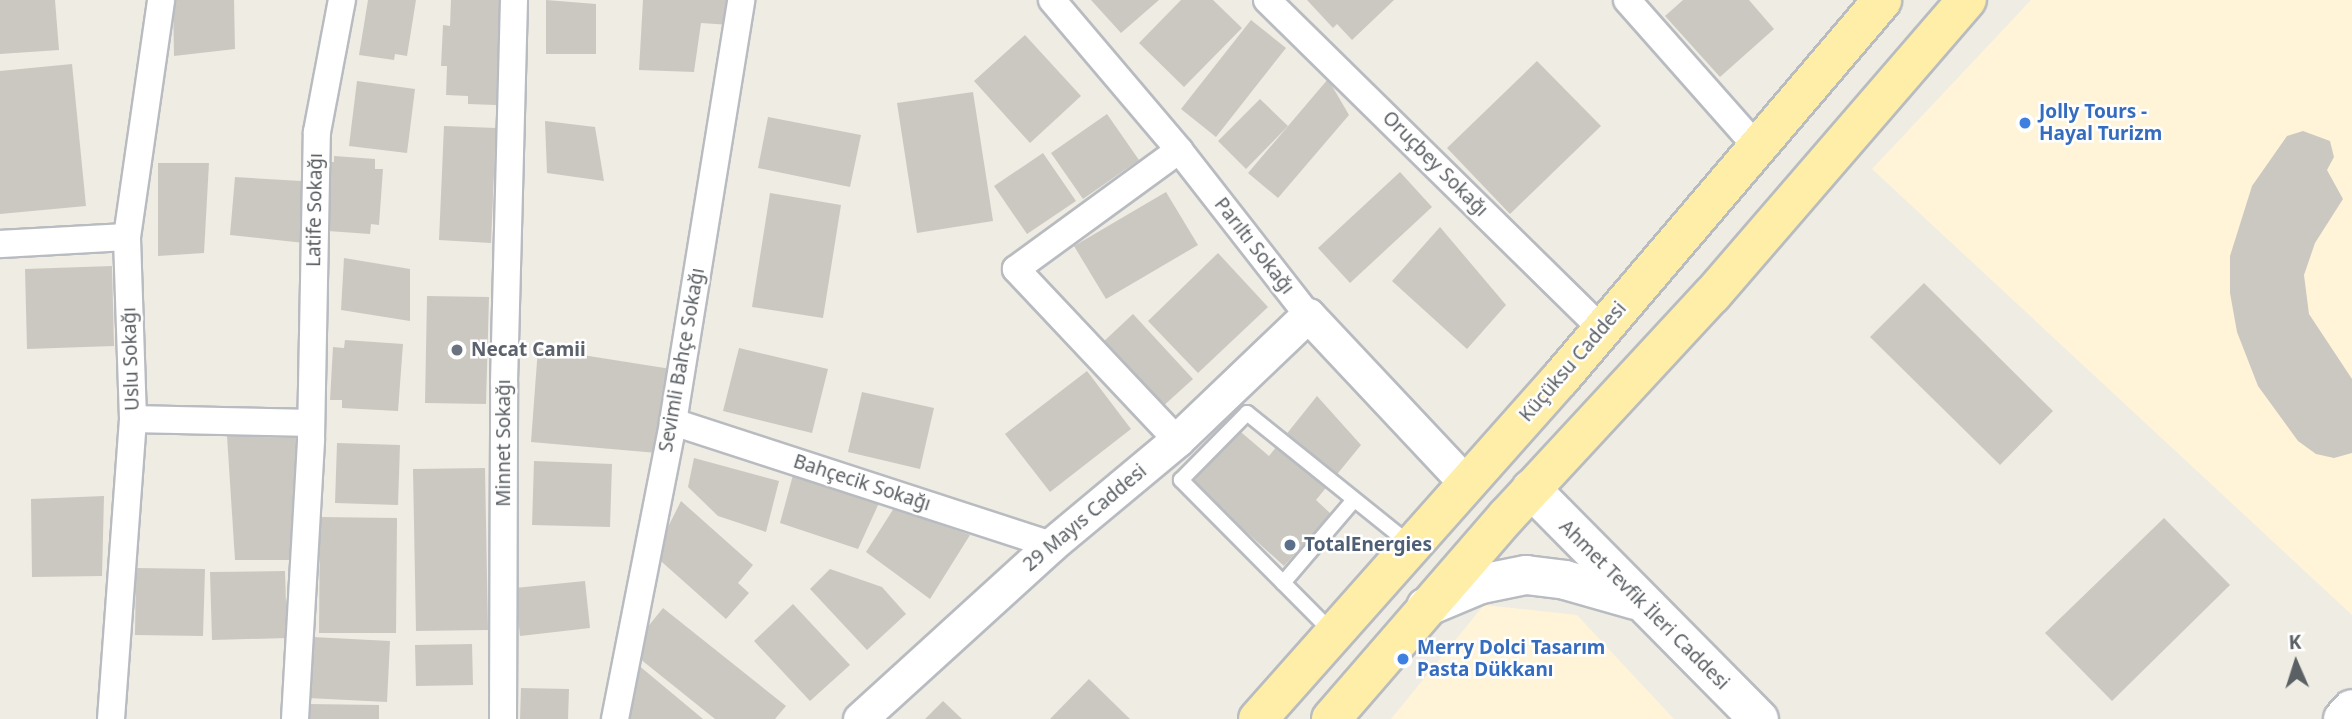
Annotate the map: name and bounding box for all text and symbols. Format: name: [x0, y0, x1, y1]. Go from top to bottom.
place label: Jolly Tours - Hayal Turizm: [2039, 101, 2162, 145]
street label: Oruçbey Sokağı: [1378, 107, 1492, 221]
marker: Jolly Tours - Hayal Turizm: [2017, 115, 2033, 131]
street label: Latife Sokağı: [303, 153, 327, 267]
street label: Parıltı Sokağı: [1209, 193, 1299, 299]
street label: Sevimli Bahçe Sokağı: [655, 266, 709, 454]
street label: Küçüksu Caddesi: [1515, 298, 1631, 426]
street label: Uslu Sokağı: [118, 307, 144, 411]
place label: Necat Camii: [471, 339, 586, 361]
marker: Necat Camii: [449, 342, 465, 358]
street label: Minnet Sokağı: [493, 379, 515, 507]
street label: Bahçecik Sokağı: [790, 450, 934, 516]
street label: 29 Mayıs Caddesi: [1019, 460, 1151, 576]
street label: Ahmet Tevfik İleri Caddesi: [1554, 515, 1734, 695]
place label: TotalEnergies: [1304, 534, 1432, 556]
marker: TotalEnergies: [1282, 537, 1298, 553]
north arrow: [2261, 628, 2331, 698]
text: K: [2288, 629, 2302, 655]
place label: Merry Dolci Tasarım Pasta Dükkanı: [1417, 637, 1605, 681]
marker: Merry Dolci Tasarım Pasta Dükkanı: [1395, 651, 1411, 667]

